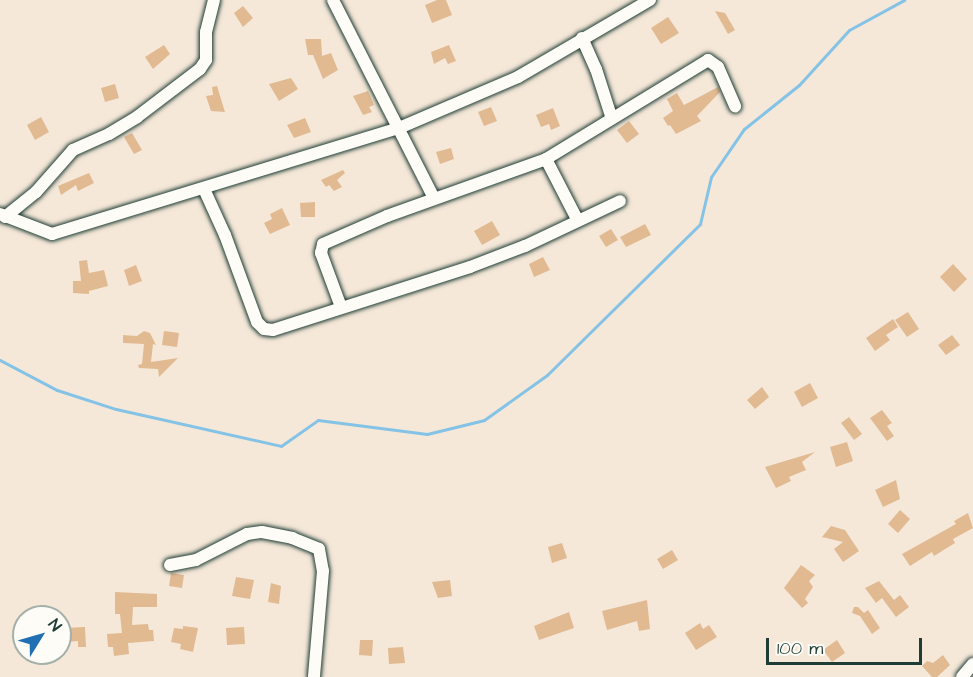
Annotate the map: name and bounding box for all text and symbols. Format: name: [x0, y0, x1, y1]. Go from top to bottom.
north arrow: [12, 605, 72, 665]
text: N: [43, 615, 67, 636]
scale bar: [769, 626, 925, 664]
text: 100 m: [777, 636, 823, 661]

